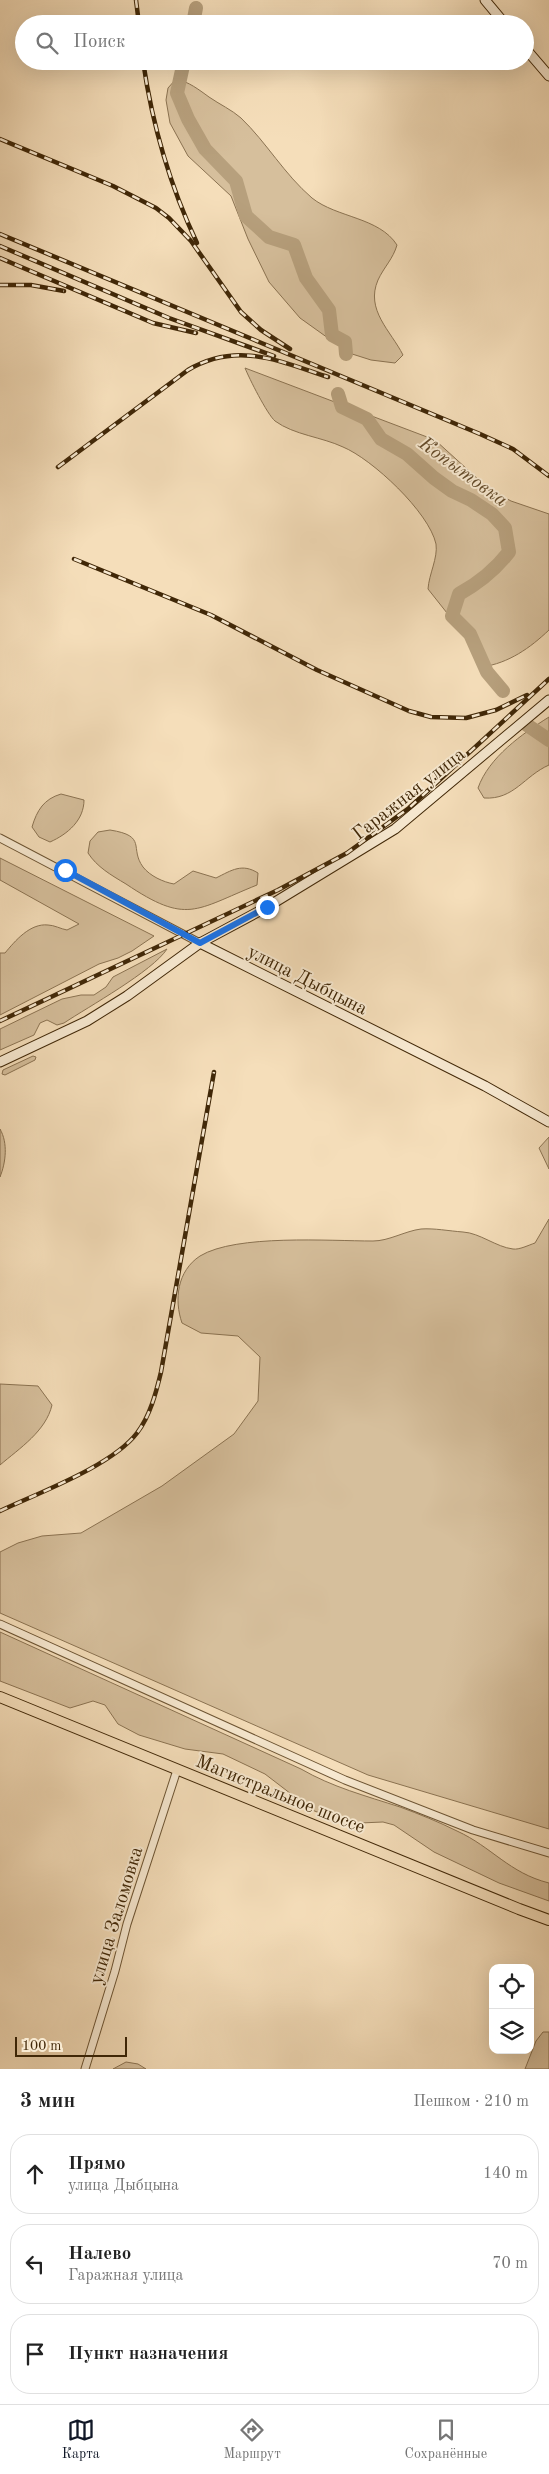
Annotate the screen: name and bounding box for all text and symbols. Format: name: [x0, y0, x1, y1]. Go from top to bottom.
search box: [15, 15, 534, 70]
icon: search: [33, 29, 61, 57]
text: Поиск: [73, 33, 125, 52]
water label: Копытовка: [414, 433, 511, 511]
street label: Гаражная улица: [350, 745, 470, 845]
route start: [54, 859, 77, 882]
route end: [256, 896, 279, 919]
street label: улица Дыбцына: [244, 943, 370, 1020]
street label: Магистральное шоссе: [193, 1753, 367, 1838]
street label: улица Заломовка: [87, 1844, 147, 1987]
map controls: [489, 1964, 534, 2054]
button: locate: [489, 1964, 534, 2009]
button: layers: [489, 2009, 534, 2054]
scale bar: [15, 2034, 128, 2057]
text: 100 m: [22, 2039, 61, 2053]
text: 3 мин: [20, 2091, 75, 2112]
text: Пешком · 210 m: [413, 2094, 529, 2110]
text: Прямо: [68, 2155, 126, 2174]
icon: ahead: [21, 2160, 49, 2188]
text: 140 m: [483, 2166, 528, 2182]
text: улица Дыбцына: [68, 2178, 179, 2194]
text: Налево: [68, 2245, 131, 2264]
icon: left: [21, 2250, 49, 2278]
text: 70 m: [492, 2256, 528, 2272]
text: Гаражная улица: [68, 2268, 184, 2284]
icon: arrive: [21, 2340, 49, 2368]
text: Пункт назначения: [68, 2345, 228, 2364]
tab: Карта: [62, 2416, 100, 2463]
tab: Маршрут: [223, 2416, 281, 2463]
tab: Сохранённые: [405, 2416, 487, 2463]

